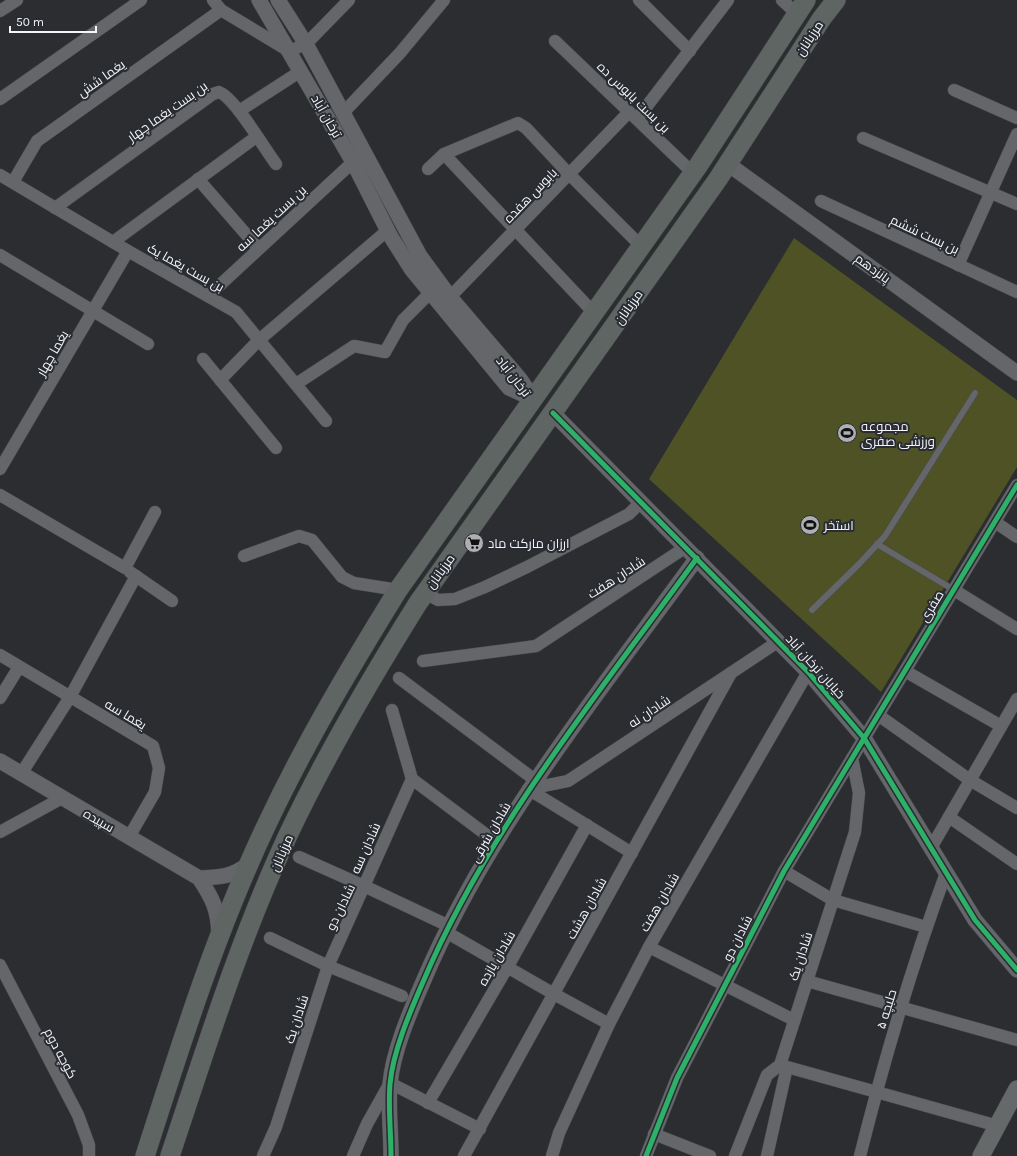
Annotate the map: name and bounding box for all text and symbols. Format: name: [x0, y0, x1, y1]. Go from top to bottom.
scale bar: [10, 8, 96, 34]
text: 50 m: [16, 15, 44, 29]
street label: مرزبانان: [793, 18, 826, 59]
street label: یغما شش: [75, 56, 128, 100]
street label: بن بست بابوس ده: [594, 59, 673, 136]
street label: بن بست یغما چهار: [123, 78, 211, 147]
street label: ترخان آباد: [308, 92, 345, 141]
street label: بابوس هفده: [501, 165, 560, 226]
street label: بن بست یغما سه: [233, 182, 309, 254]
street label: بن بست ششم: [887, 212, 962, 259]
street label: بن بست یغما یک: [145, 240, 227, 295]
street label: پانزدهم: [851, 251, 894, 288]
street label: مرزبانان: [611, 287, 646, 328]
street label: یغما چهار: [33, 327, 74, 381]
street label: ترخان آباد: [493, 353, 534, 400]
place label: مجموعه ورزشی صفری: [861, 419, 935, 449]
sports icon: مجموعه ورزشی صفری: [836, 422, 858, 444]
sports icon: استخر: [799, 514, 821, 536]
place label: استخر: [823, 518, 854, 533]
supermarket icon: ارزان مارکت ماد: [463, 532, 485, 554]
place label: ارزان مارکت ماد: [488, 536, 569, 551]
street label: مرزبانان: [423, 551, 458, 591]
street label: شادان هفت: [585, 553, 648, 602]
street label: صفری: [916, 588, 947, 625]
street label: خیابان ترخان آباد: [783, 631, 848, 702]
street label: شادان نه: [626, 692, 673, 731]
street label: یغما سه: [102, 696, 150, 733]
street label: شادان شرقی: [467, 799, 514, 865]
street label: سپیده: [80, 806, 117, 836]
street label: شادان سه: [348, 820, 383, 876]
street label: مرزبانان: [267, 832, 296, 874]
street label: شادان هفت: [637, 870, 682, 934]
street label: شادان هشت: [563, 875, 610, 942]
street label: شادان دو: [323, 882, 358, 933]
street label: شادان دو: [720, 913, 755, 964]
street label: شادان یازده: [475, 928, 518, 988]
street label: شادان یک: [786, 930, 815, 982]
street label: حلبچه ۵: [873, 988, 901, 1031]
street label: شادان یک: [282, 993, 311, 1045]
street label: کوچه دوم: [39, 1025, 80, 1082]

